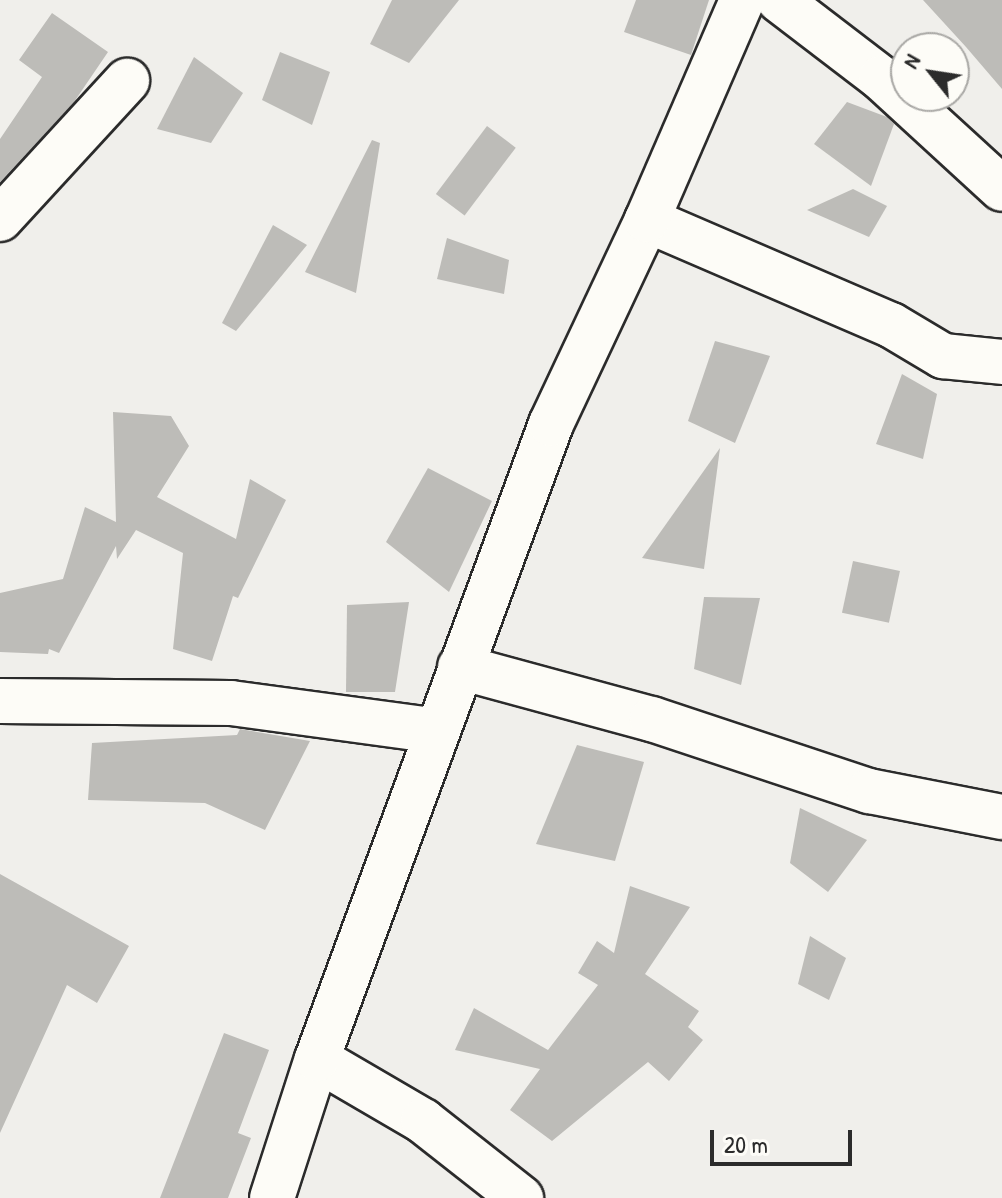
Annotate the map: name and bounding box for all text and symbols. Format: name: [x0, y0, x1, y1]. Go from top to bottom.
north arrow: [890, 32, 970, 112]
text: N: [895, 48, 927, 74]
scale bar: [714, 1114, 856, 1164]
text: 20 m: [724, 1128, 768, 1160]

